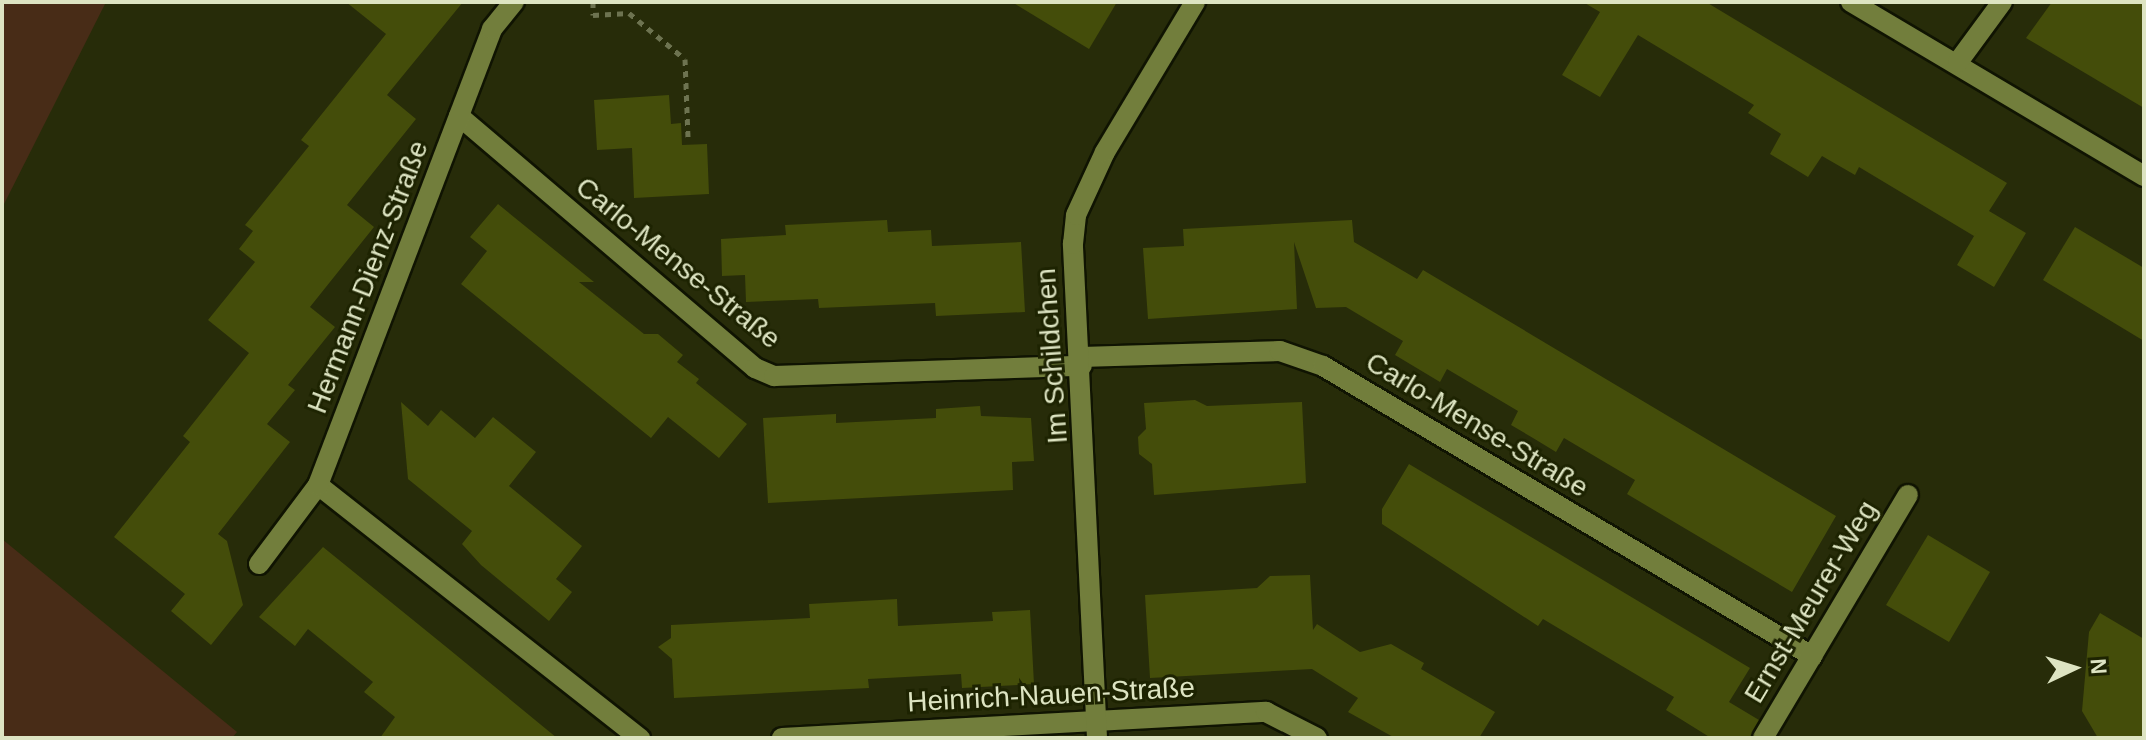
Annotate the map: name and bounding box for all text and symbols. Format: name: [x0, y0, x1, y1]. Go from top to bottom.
street label: Hermann-Dienz-Straße: [300, 136, 436, 418]
street label: Carlo-Mense-Straße: [569, 170, 787, 356]
street label: Im Schildchen: [1029, 267, 1075, 445]
street label: Carlo-Mense-Straße: [1360, 345, 1594, 505]
street label: Ernst-Meurer-Weg: [1737, 495, 1885, 709]
north arrow: [2034, 628, 2114, 708]
text: N: [2085, 657, 2111, 675]
street label: Heinrich-Nauen-Straße: [906, 671, 1196, 719]

